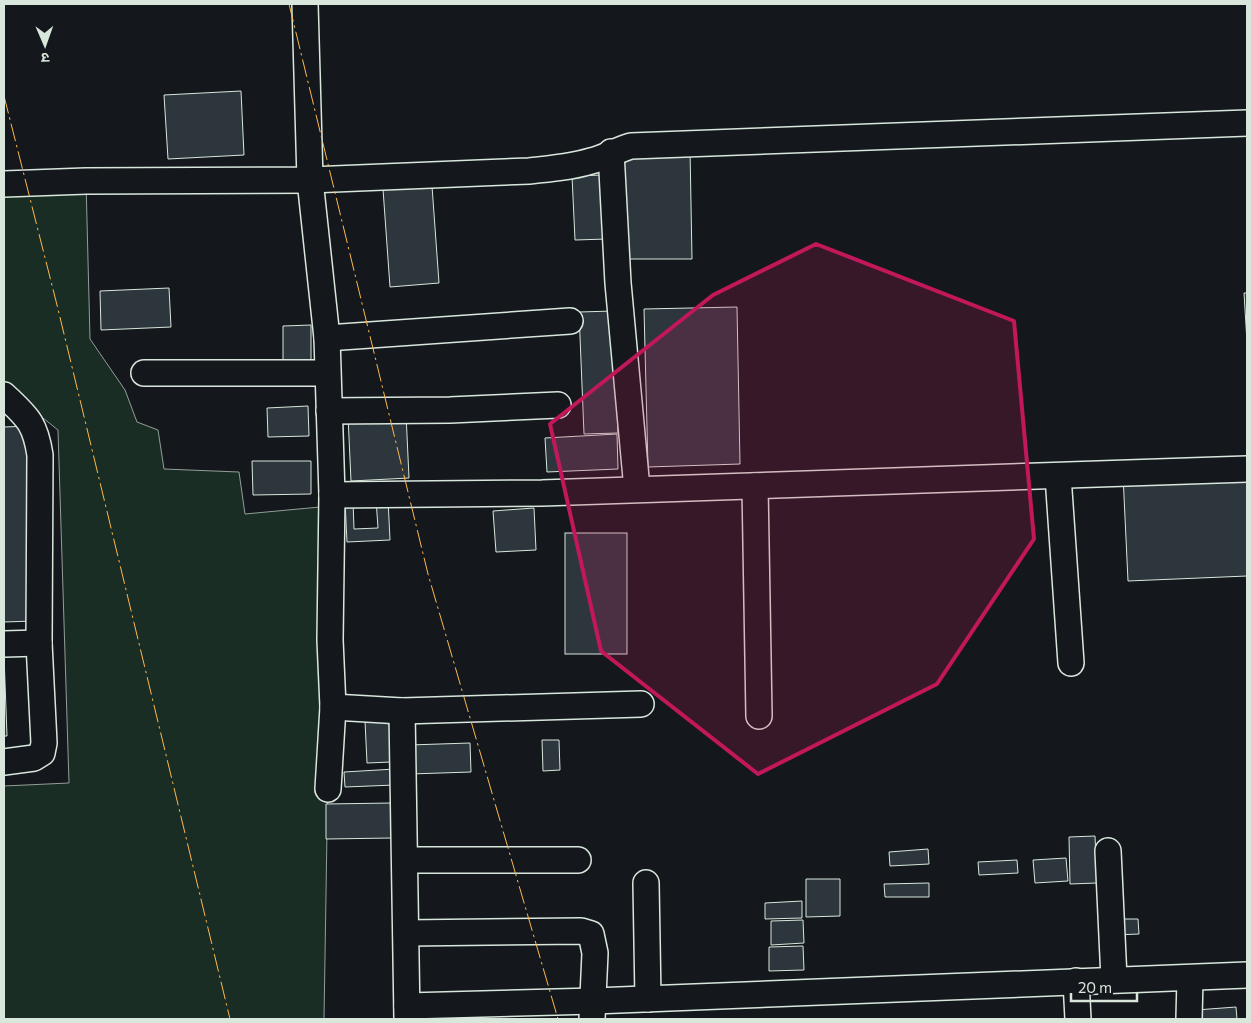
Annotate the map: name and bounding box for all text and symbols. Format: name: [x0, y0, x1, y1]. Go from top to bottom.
north arrow: [20, 20, 70, 70]
text: उ: [40, 50, 50, 67]
scale bar: [1071, 970, 1137, 1002]
text: 20 m: [1078, 978, 1112, 996]

